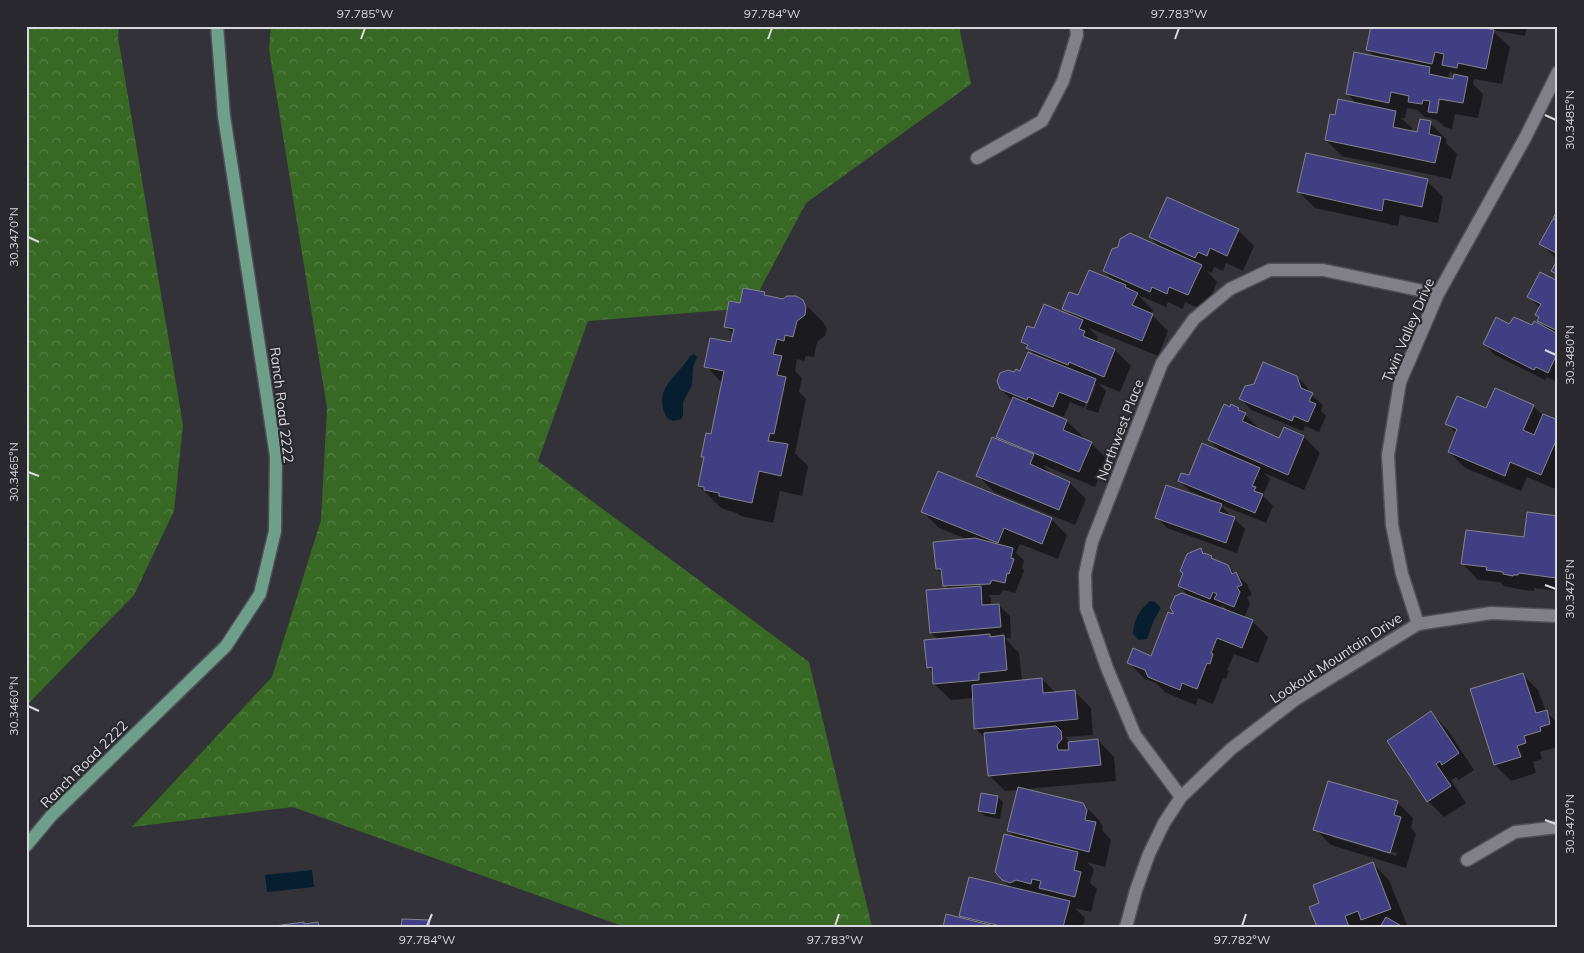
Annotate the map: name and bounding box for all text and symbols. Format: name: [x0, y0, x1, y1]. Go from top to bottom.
text: 97.785°W: [337, 6, 393, 21]
text: 97.784°W: [744, 6, 800, 21]
text: 97.783°W: [1151, 6, 1207, 21]
text: 30.3485°N: [1562, 90, 1577, 150]
text: 30.3470°N: [6, 207, 21, 267]
street label: Twin Valley Drive: [1378, 275, 1438, 385]
text: 30.3480°N: [1562, 325, 1577, 385]
street label: Ranch Road 2222: [266, 346, 298, 464]
street label: Northwest Place: [1092, 377, 1148, 483]
text: 30.3465°N: [6, 442, 21, 502]
text: 30.3475°N: [1562, 559, 1577, 619]
street label: Lookout Mountain Drive: [1267, 609, 1405, 707]
text: 30.3460°N: [6, 676, 21, 736]
street label: Ranch Road 2222: [36, 716, 132, 812]
text: 30.3470°N: [1562, 794, 1577, 854]
text: 97.784°W: [399, 932, 455, 947]
text: 97.783°W: [807, 932, 863, 947]
text: 97.782°W: [1214, 932, 1270, 947]

